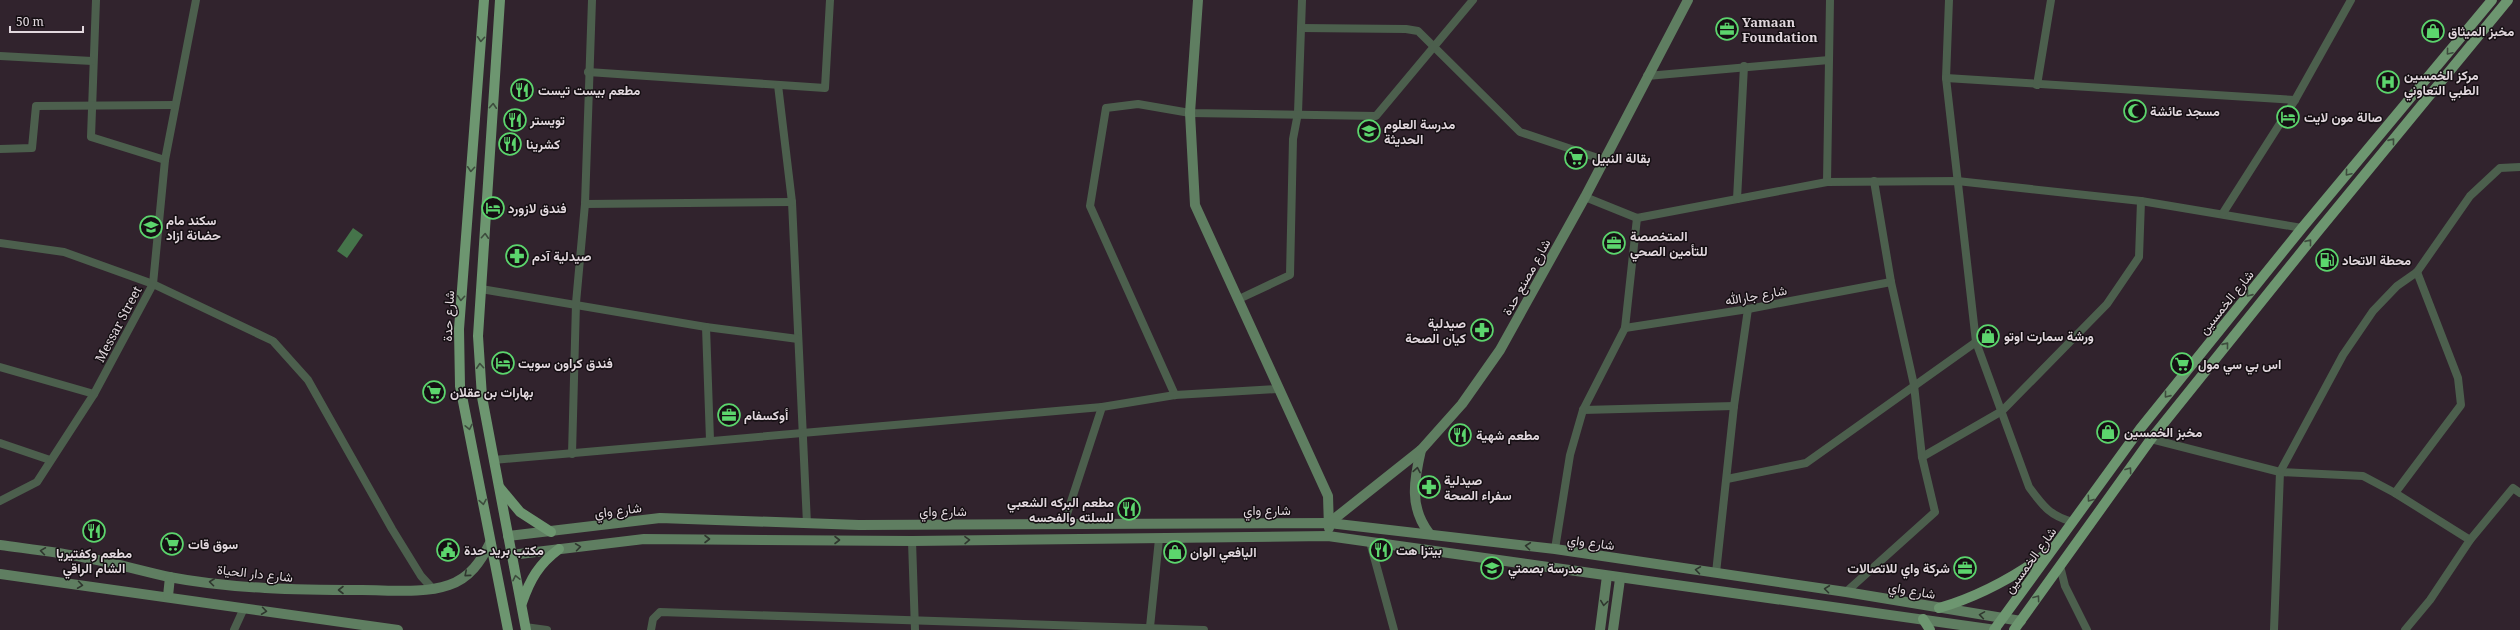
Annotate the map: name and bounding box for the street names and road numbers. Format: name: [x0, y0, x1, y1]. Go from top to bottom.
street label: شارع مصنع حدة: [1498, 236, 1555, 319]
street label: شارع الخمسين: [2194, 266, 2258, 339]
street label: شارع جارالله: [1724, 281, 1788, 310]
street label: Messar Street: [90, 282, 146, 365]
street label: شارع حدة: [438, 290, 459, 342]
street label: شارع واي: [593, 498, 643, 524]
street label: شارع واي: [1243, 501, 1291, 521]
street label: شارع واي: [919, 502, 967, 522]
street label: شارع الخمسين: [2000, 523, 2061, 597]
street label: شارع واي: [1566, 530, 1616, 556]
street label: شارع دار الحياة: [216, 560, 294, 587]
street label: شارع واي: [1887, 577, 1937, 605]

